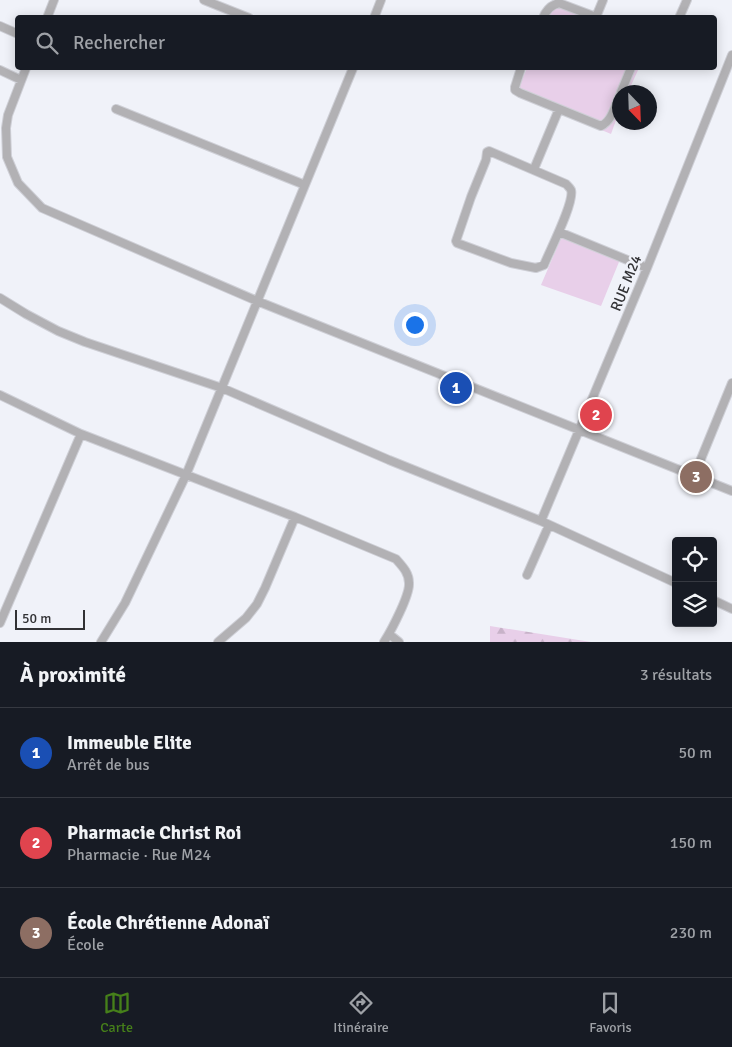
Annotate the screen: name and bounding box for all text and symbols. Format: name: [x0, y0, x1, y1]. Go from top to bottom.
search box: [15, 15, 717, 70]
icon: search: [33, 29, 61, 57]
text: Rechercher: [73, 31, 165, 55]
north arrow: [612, 85, 657, 130]
street label: RUE M24: [607, 252, 645, 314]
your location: [402, 312, 428, 338]
pin: 1: [440, 369, 472, 407]
pin: 2: [580, 396, 612, 434]
pin: 3: [680, 458, 712, 496]
map controls: [672, 537, 717, 627]
button: locate: [672, 537, 717, 582]
button: layers: [672, 582, 717, 627]
scale bar: [15, 607, 85, 630]
text: 50 m: [22, 610, 51, 627]
text: À proximité: [20, 662, 126, 688]
text: 3 résultats: [640, 665, 712, 685]
text: Immeuble Elite: [67, 731, 192, 755]
text: 1: [32, 743, 40, 763]
text: 50 m: [678, 743, 712, 763]
text: Arrêt de bus: [67, 755, 150, 775]
text: Pharmacie Christ Roi: [67, 821, 241, 845]
text: 2: [32, 833, 40, 853]
text: 150 m: [670, 833, 712, 853]
text: Pharmacie · Rue M24: [67, 845, 211, 865]
text: École Chrétienne Adonaï: [67, 911, 269, 935]
text: 3: [32, 923, 40, 943]
text: 230 m: [670, 923, 712, 943]
text: École: [67, 935, 104, 955]
tab: Carte: [100, 989, 133, 1036]
tab: Itinéraire: [333, 989, 389, 1036]
tab: Favoris: [589, 989, 632, 1036]

